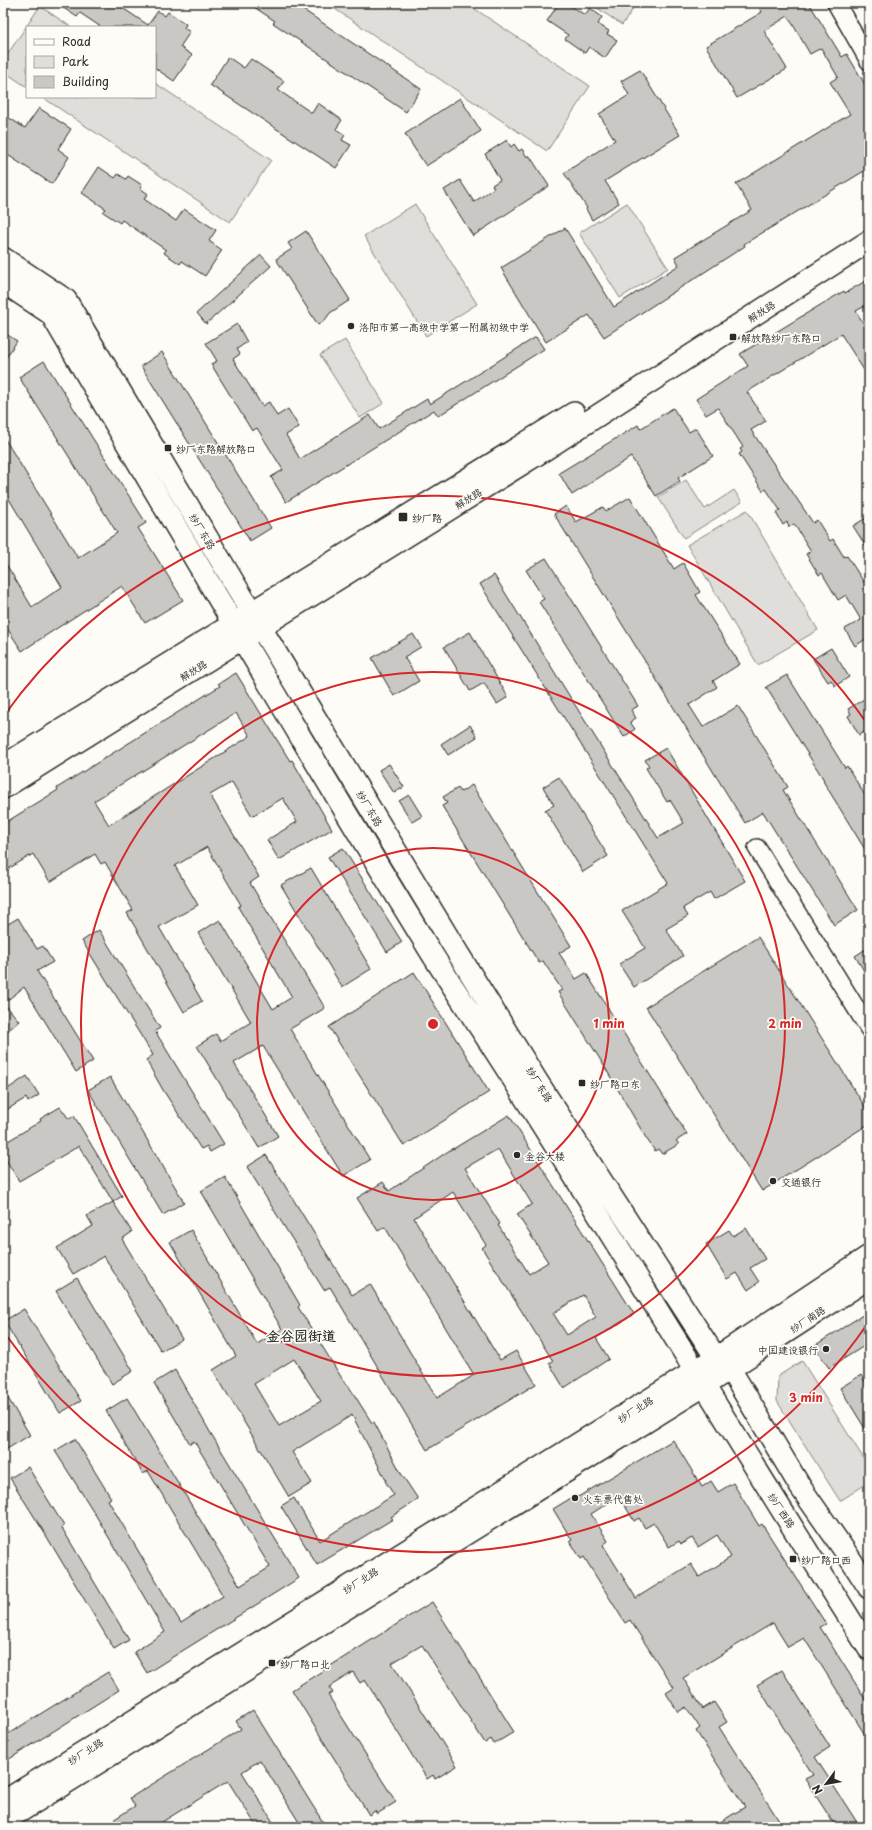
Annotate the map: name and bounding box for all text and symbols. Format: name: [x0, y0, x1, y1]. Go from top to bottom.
legend: [26, 26, 156, 98]
text: Road: [62, 32, 91, 50]
text: Park: [62, 52, 89, 70]
text: Building: [62, 72, 109, 90]
street label: 解放路: [744, 297, 778, 325]
place label: 洛阳市第一高级中学第一附属初级中学: [359, 319, 529, 334]
marker: 洛阳市第一高级中学第一附属初级中学: [346, 321, 356, 331]
place label: 解放路纱厂东路口: [741, 330, 821, 345]
marker: 解放路纱厂东路口: [728, 332, 738, 342]
place label: 纱厂东路解放路口: [176, 441, 256, 456]
marker: 纱厂东路解放路口: [163, 443, 173, 453]
street label: 解放路: [451, 484, 485, 512]
street label: 纱厂东路: [186, 510, 220, 552]
place label: 纱厂路: [412, 510, 442, 525]
marker: 纱厂路: [397, 511, 409, 523]
street label: 解放路: [176, 656, 210, 684]
street label: 纱厂东路: [353, 787, 387, 829]
text: 1 min: [593, 1014, 625, 1032]
text: 2 min: [768, 1014, 802, 1032]
centre of rings: [426, 1017, 440, 1031]
street label: 纱厂东路: [523, 1063, 557, 1105]
place label: 纱厂路口东: [590, 1076, 640, 1091]
marker: 纱厂路口东: [577, 1078, 587, 1088]
place label: 金谷大楼: [525, 1148, 565, 1163]
marker: 金谷大楼: [512, 1150, 522, 1160]
place label: 交通银行: [781, 1174, 821, 1189]
marker: 交通银行: [768, 1176, 778, 1186]
street label: 纱厂南路: [786, 1302, 828, 1336]
district label: 金谷园街道: [266, 1325, 336, 1346]
place label: 中国建设银行: [758, 1342, 818, 1357]
marker: 中国建设银行: [821, 1344, 831, 1354]
text: 3 min: [789, 1388, 823, 1406]
street label: 纱厂北路: [614, 1392, 656, 1426]
street label: 纱厂西路: [765, 1489, 799, 1531]
place label: 火车票代售处: [583, 1491, 643, 1506]
marker: 火车票代售处: [570, 1493, 580, 1503]
place label: 纱厂路口西: [801, 1552, 851, 1567]
marker: 纱厂路口西: [788, 1554, 798, 1564]
street label: 纱厂北路: [339, 1563, 381, 1597]
place label: 纱厂路口北: [280, 1656, 330, 1671]
marker: 纱厂路口北: [267, 1658, 277, 1668]
street label: 纱厂北路: [64, 1734, 106, 1768]
north arrow: [806, 1764, 846, 1804]
text: N: [807, 1781, 827, 1798]

